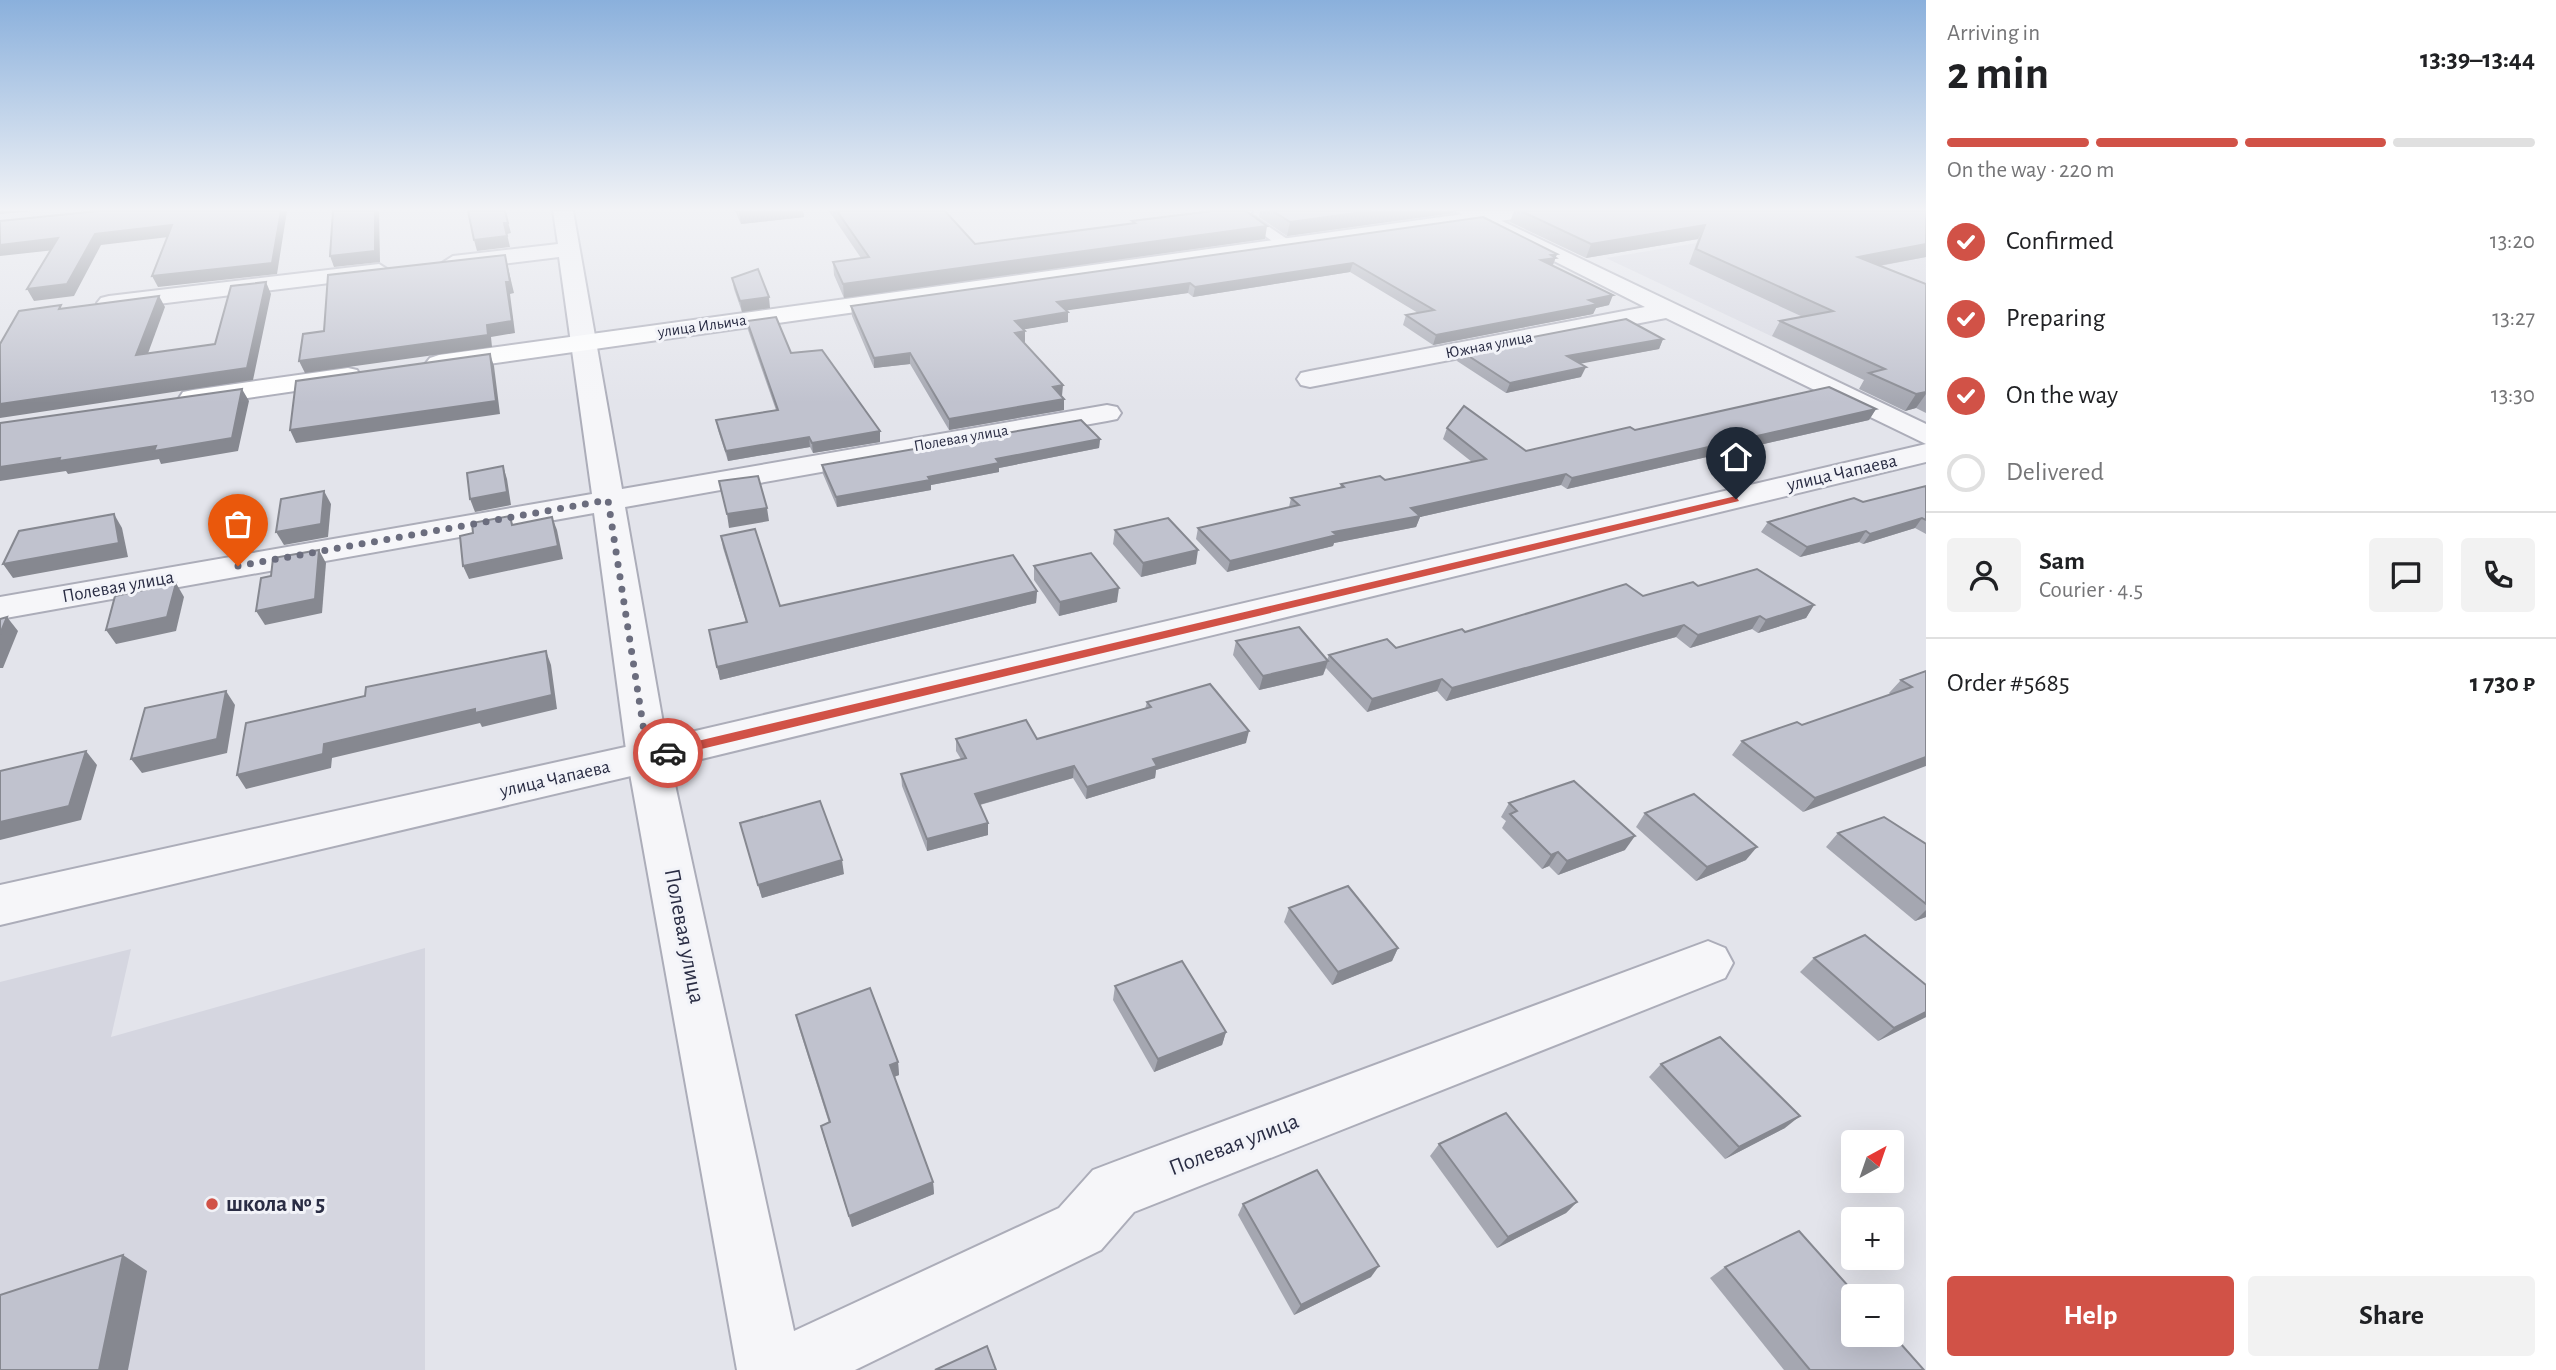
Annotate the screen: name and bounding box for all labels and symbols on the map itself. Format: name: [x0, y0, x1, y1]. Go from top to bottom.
street label: улица Ильича: [656, 312, 747, 341]
street label: Южная улица: [1444, 329, 1534, 362]
street label: Полевая улица: [913, 422, 1010, 455]
pin: [1706, 427, 1766, 499]
street label: улица Чапаева: [1784, 451, 1899, 495]
pin: [208, 494, 268, 566]
street label: Полевая улица: [61, 568, 176, 606]
courier: [633, 718, 703, 788]
street label: улица Чапаева: [497, 757, 612, 801]
street label: Полевая улица: [660, 866, 708, 1006]
street label: Полевая улица: [1166, 1110, 1302, 1180]
north arrow: [1841, 1130, 1904, 1194]
place label: школа № 5: [226, 1193, 325, 1216]
marker: школа № 5: [204, 1196, 220, 1212]

